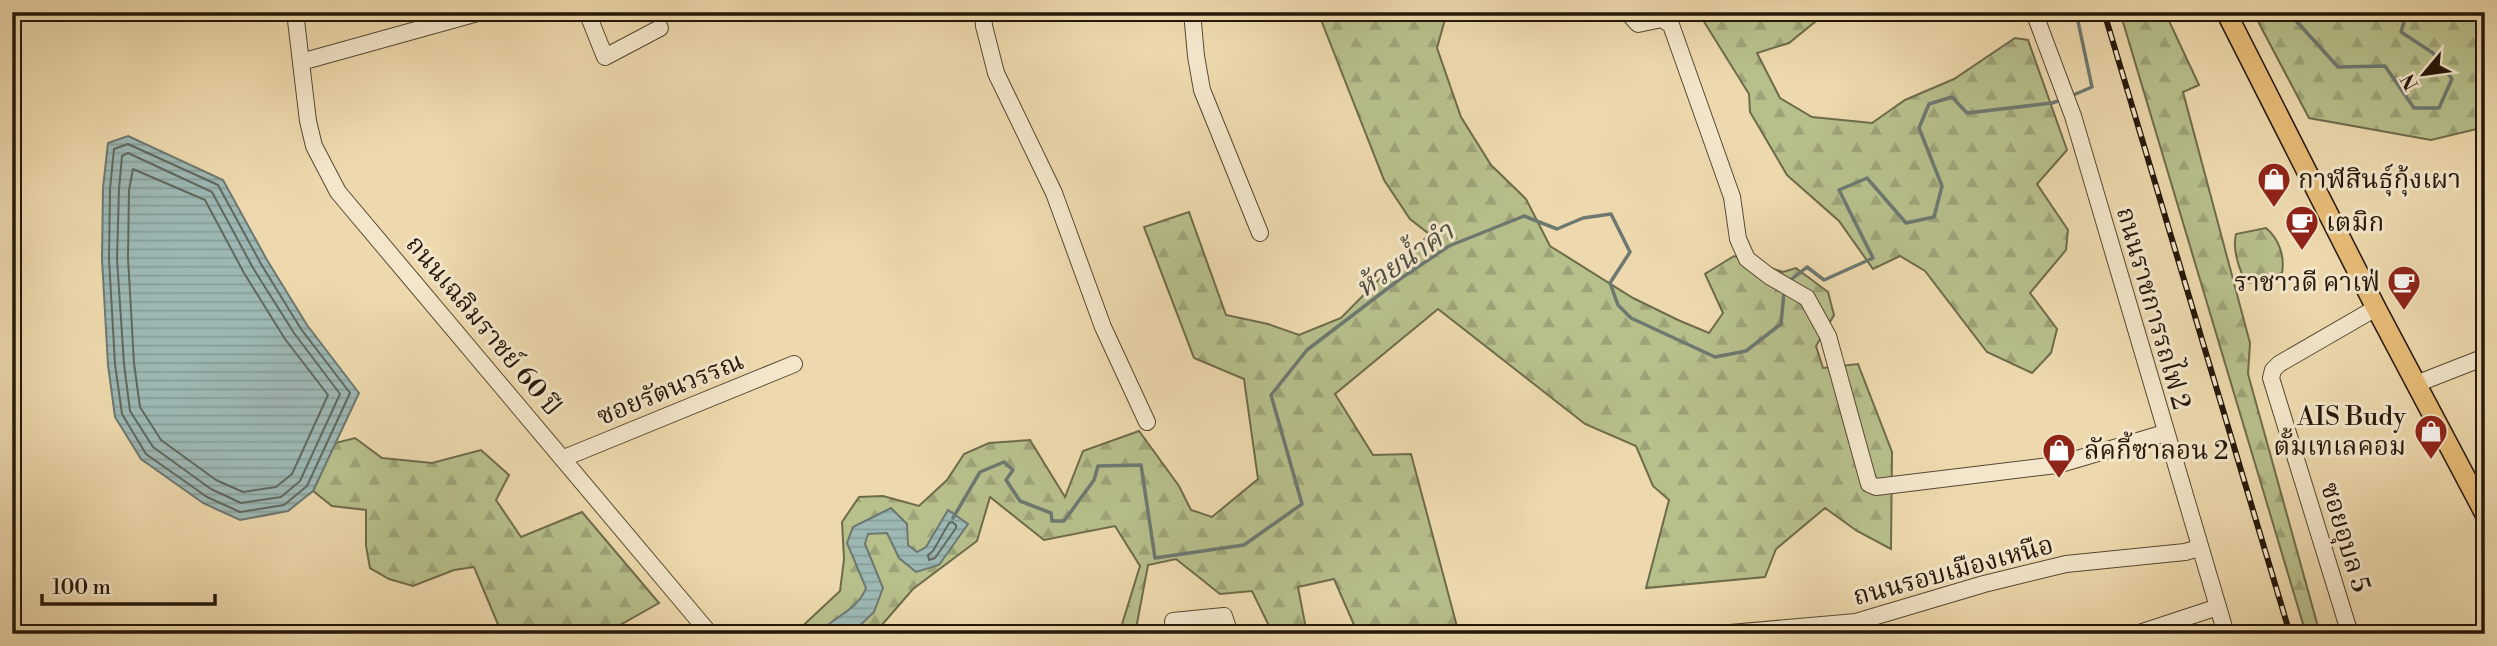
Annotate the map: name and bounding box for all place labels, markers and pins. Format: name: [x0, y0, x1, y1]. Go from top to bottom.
shop icon: กาฬสินธุ์กุ้งเผา: [2255, 160, 2293, 209]
place label: กาฬสินธุ์กุ้งเผา: [2298, 163, 2461, 197]
cafe icon: เตมิก: [2283, 203, 2321, 252]
place label: เตมิก: [2326, 207, 2384, 239]
cafe icon: ราชาวดี คาเฟ่: [2385, 263, 2423, 312]
place label: ราชาวดี คาเฟ่: [2234, 267, 2380, 299]
place label: AIS Budy ตั้มเทเลคอม: [2274, 401, 2406, 463]
shop icon: AIS Budy ตั้มเทเลคอม: [2412, 412, 2450, 461]
shop icon: ลัคกี้ซาลอน 2: [2040, 431, 2078, 480]
place label: ลัคกี้ซาลอน 2: [2084, 431, 2229, 467]

